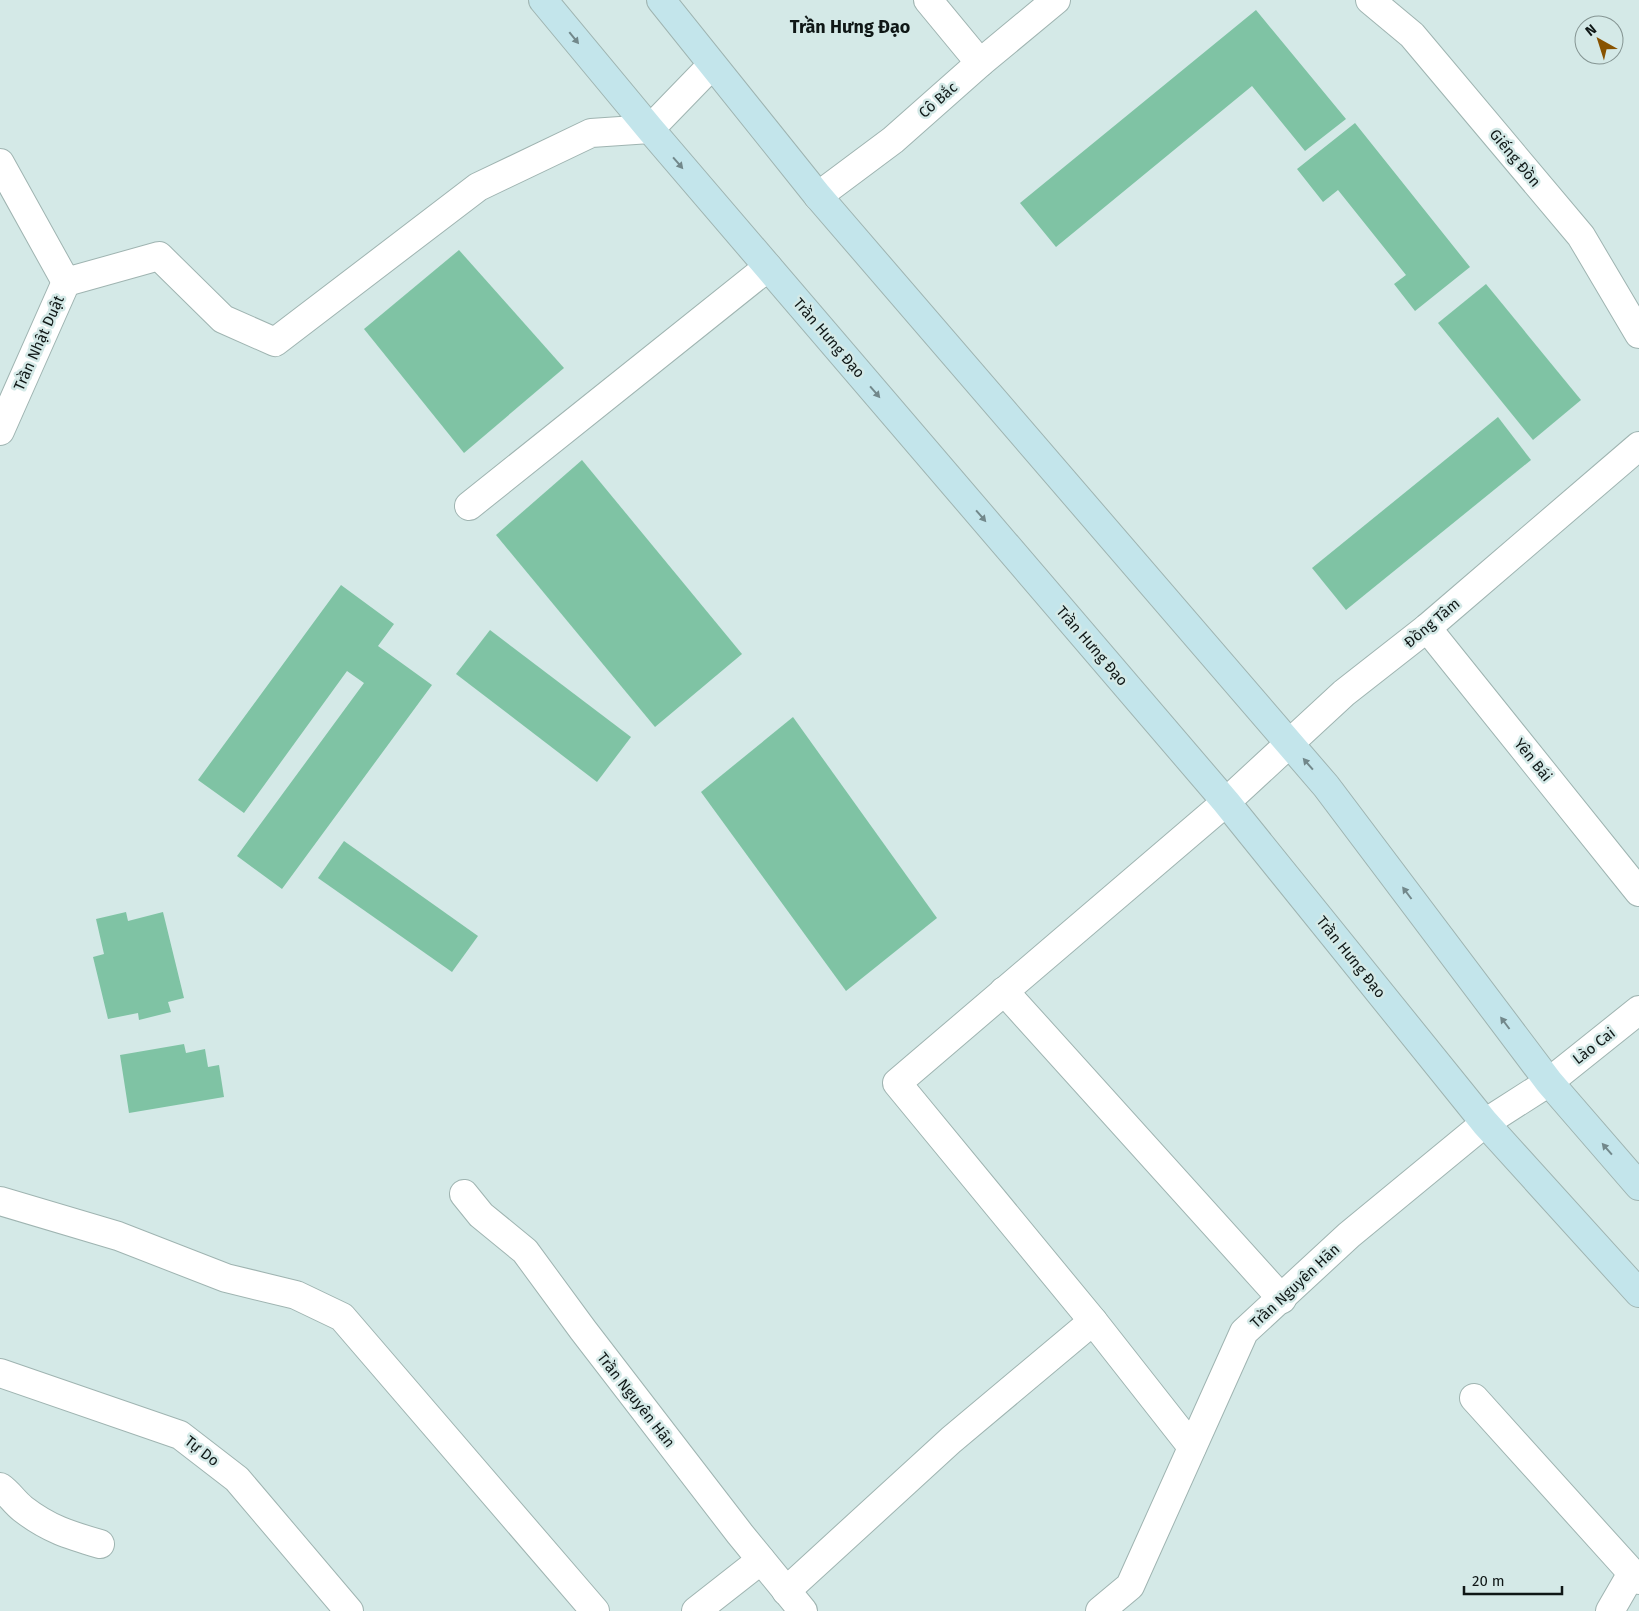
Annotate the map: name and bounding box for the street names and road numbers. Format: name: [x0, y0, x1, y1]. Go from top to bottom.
street label: Cô Bắc: [915, 78, 961, 122]
street label: Giếng Đồn: [1486, 125, 1544, 191]
street label: Trần Nhật Duật: [10, 292, 68, 393]
street label: Trần Hưng Đạo: [789, 294, 869, 382]
street label: Đồng Tâm: [1400, 595, 1464, 651]
street label: Trần Hưng Đạo: [1052, 602, 1132, 690]
street label: Yên Bái: [1510, 735, 1556, 785]
street label: Trần Hưng Đạo: [1313, 913, 1389, 1001]
street label: Lào Cai: [1569, 1024, 1619, 1068]
street label: Trần Nguyên Hãn: [1247, 1240, 1343, 1332]
street label: Trần Nguyên Hãn: [593, 1349, 679, 1451]
street label: Tự Do: [181, 1432, 223, 1470]

